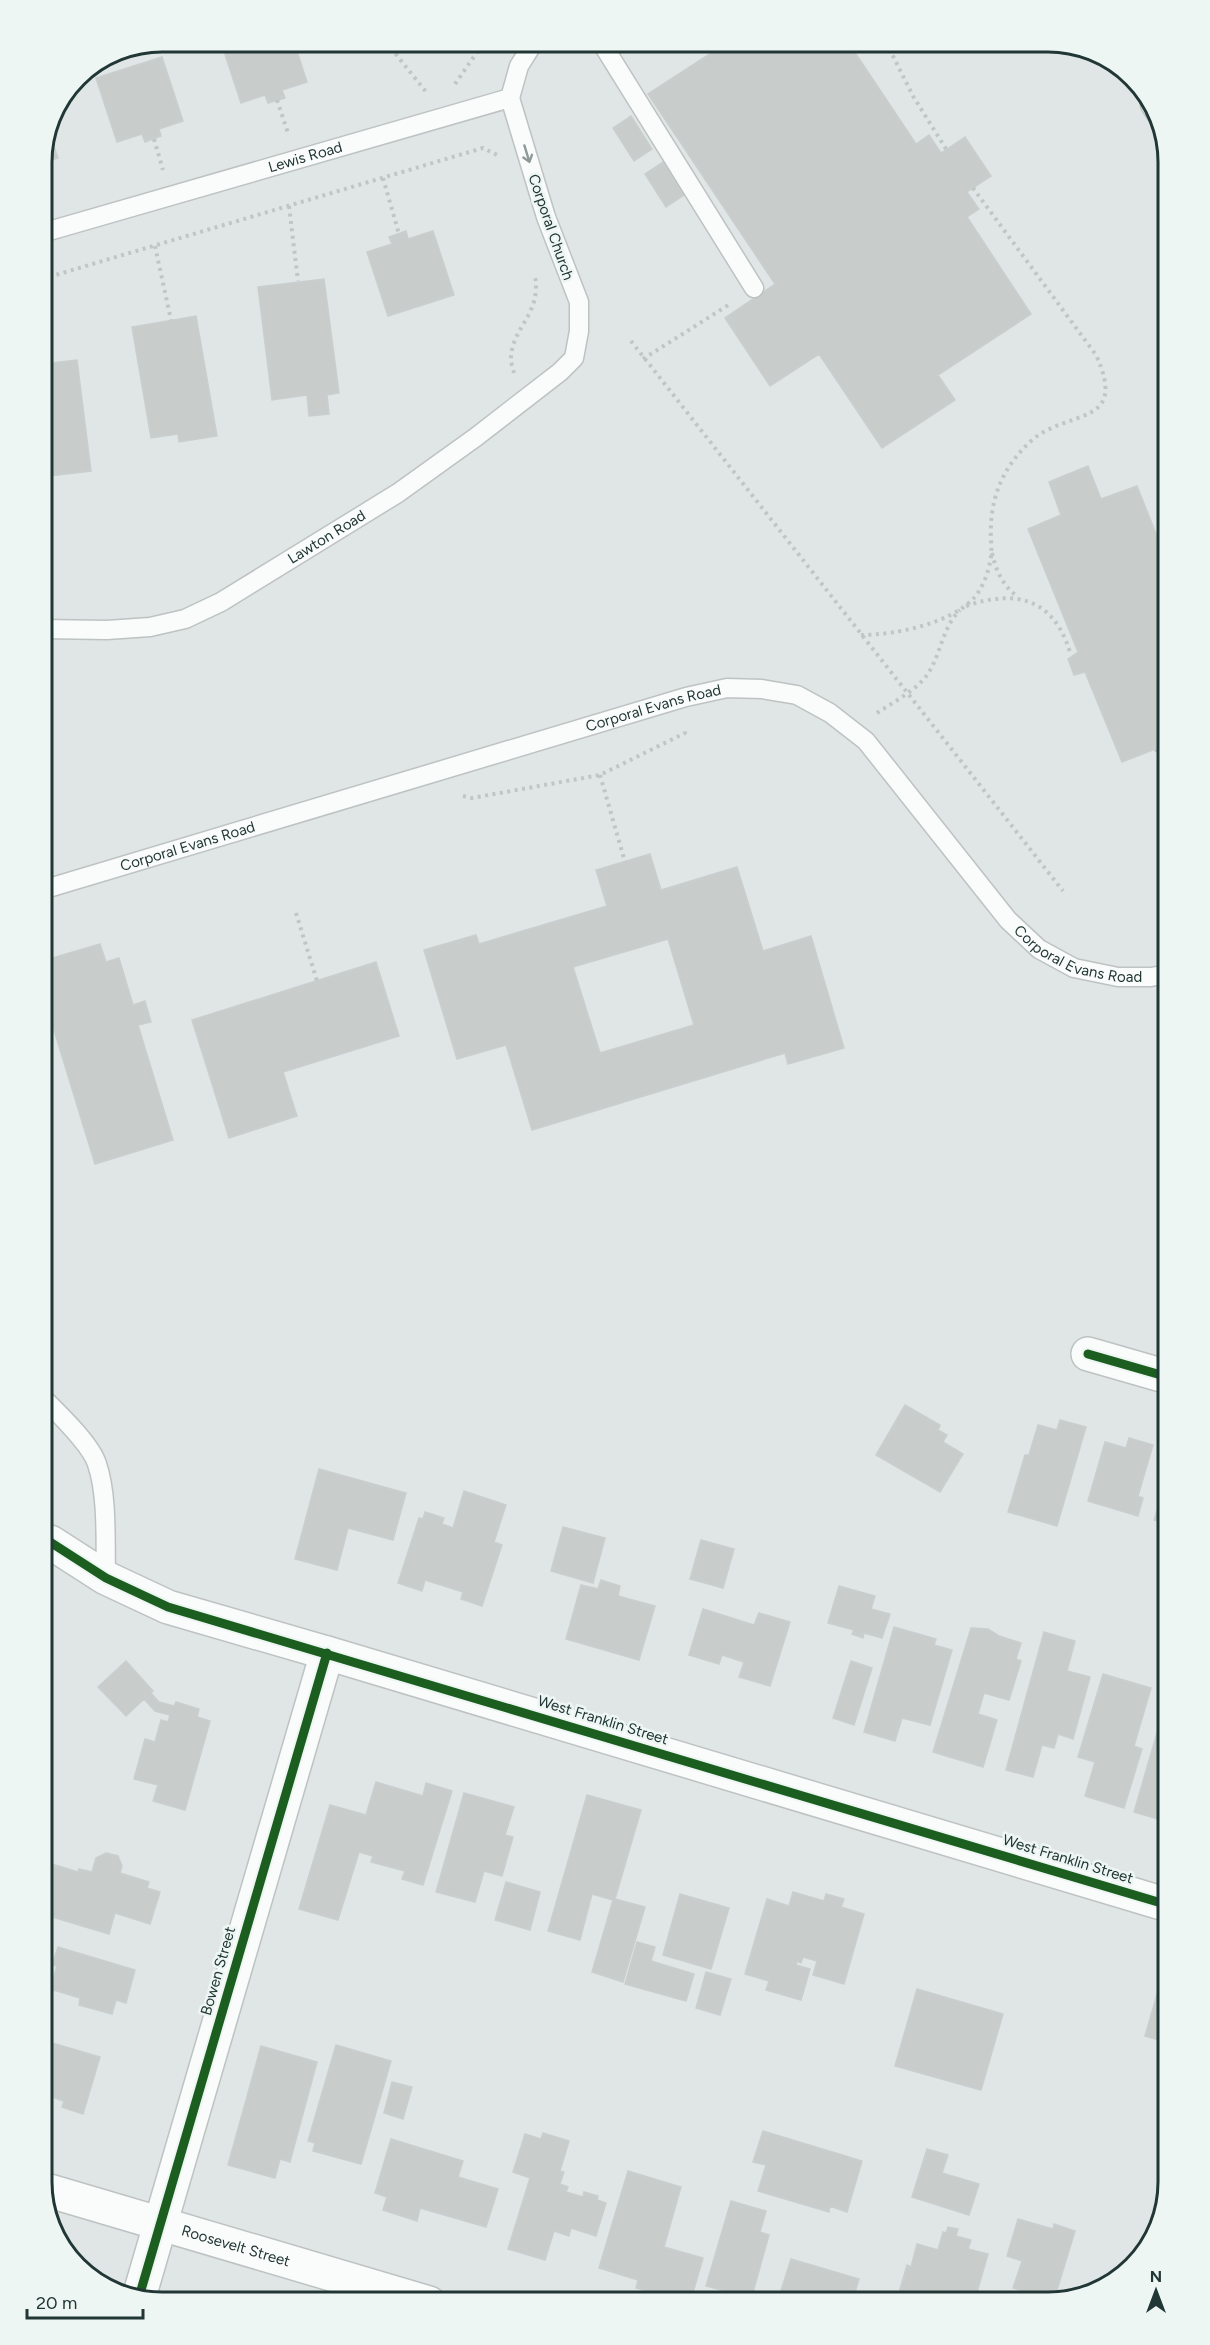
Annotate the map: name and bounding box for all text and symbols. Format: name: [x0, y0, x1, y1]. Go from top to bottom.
street label: Lewis Road: [266, 138, 344, 176]
one-way arrow: [522, 144, 533, 163]
street label: Corporal Church: [524, 172, 578, 282]
street label: Lawton Road: [285, 506, 369, 568]
street label: Corporal Evans Road: [584, 681, 723, 736]
street label: Corporal Evans Road: [118, 818, 257, 875]
street label: Corporal Evans Road: [1010, 921, 1142, 986]
street label: West Franklin Street: [536, 1692, 671, 1749]
street label: West Franklin Street: [1001, 1831, 1136, 1888]
street label: Bowen Street: [197, 1924, 239, 2017]
street label: Roosevelt Street: [179, 2221, 293, 2271]
north arrow: [1126, 2261, 1186, 2321]
text: N: [1150, 2267, 1162, 2286]
scale bar: [27, 2282, 142, 2320]
text: 20 m: [36, 2292, 77, 2314]

